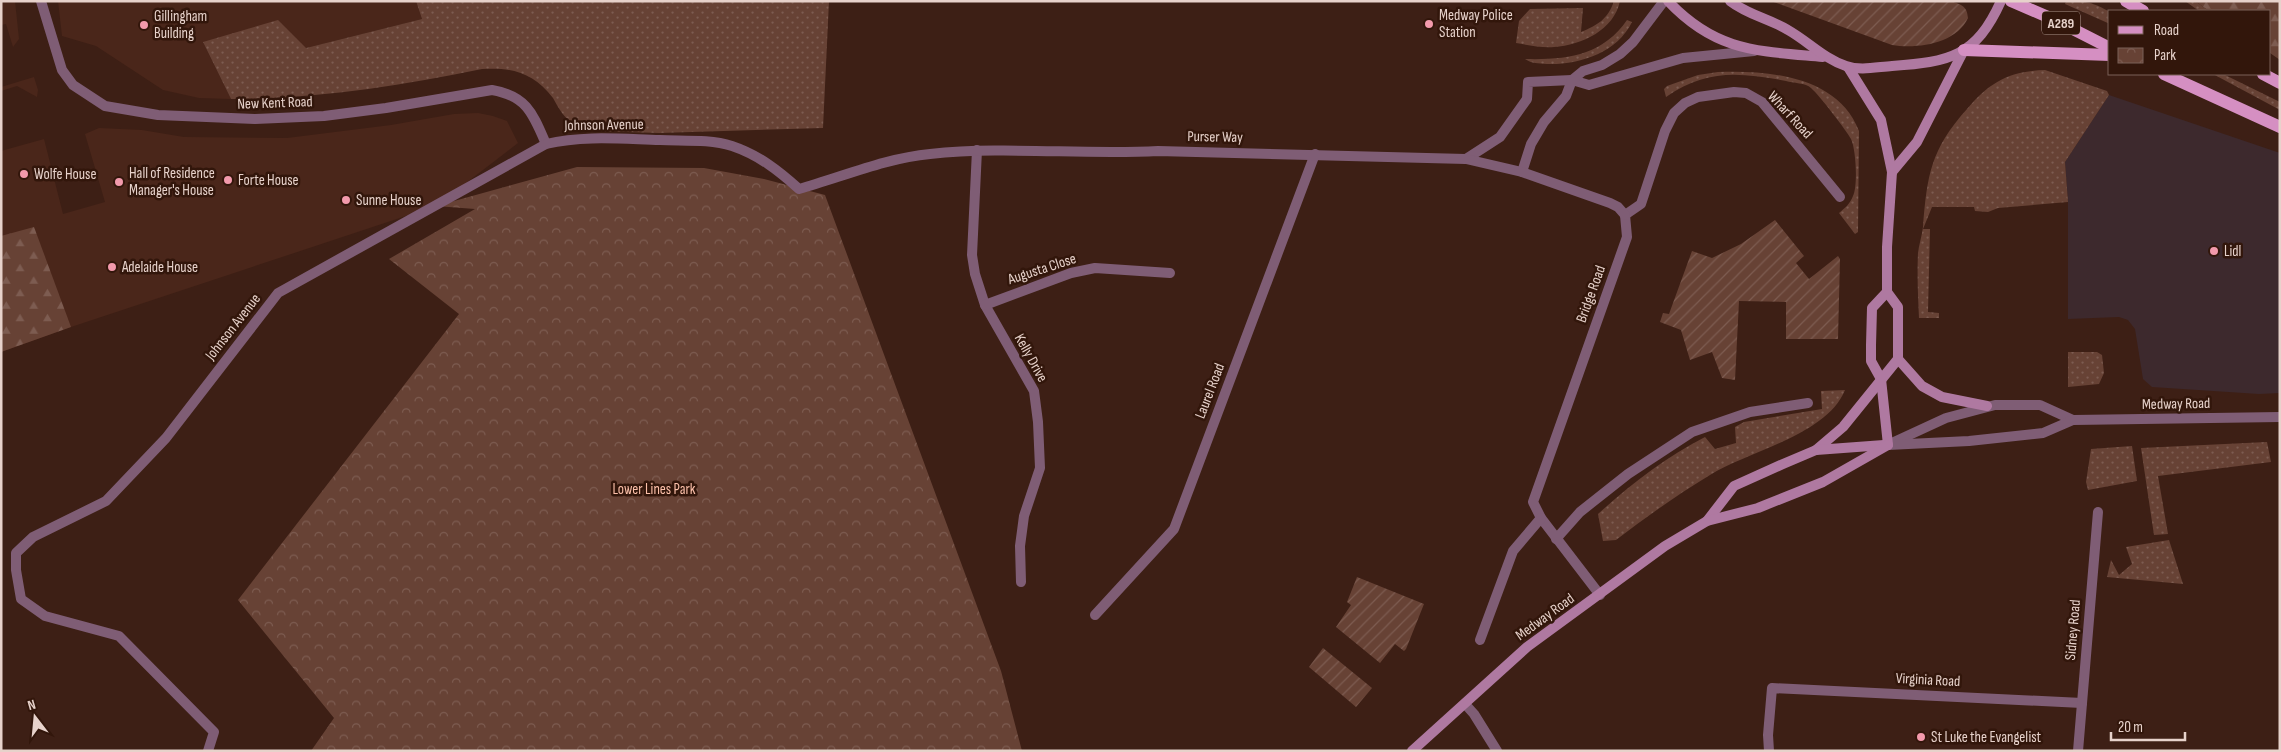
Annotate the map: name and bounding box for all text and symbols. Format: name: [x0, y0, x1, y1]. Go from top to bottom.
place label: Medway Police Station: [1439, 6, 1513, 42]
place label: Gillingham Building: [154, 7, 207, 43]
legend: [2108, 10, 2271, 75]
road number: A289: [2042, 12, 2080, 34]
marker: Medway Police Station: [1423, 18, 1435, 30]
marker: Gillingham Building: [138, 19, 150, 31]
text: Road: [2154, 21, 2179, 40]
text: Park: [2154, 46, 2176, 65]
street label: Wharf Road: [1763, 87, 1817, 143]
street label: New Kent Road: [237, 92, 313, 114]
street label: Johnson Avenue: [563, 115, 644, 135]
street label: Purser Way: [1187, 127, 1243, 147]
place label: Hall of Residence Manager's House: [129, 164, 215, 200]
place label: Wolfe House: [34, 165, 96, 184]
marker: Wolfe House: [18, 168, 30, 180]
place label: Forte House: [238, 171, 299, 190]
marker: Forte House: [222, 174, 234, 186]
marker: Hall of Residence Manager's House: [113, 176, 125, 188]
place label: Sunne House: [356, 191, 421, 210]
marker: Sunne House: [340, 194, 352, 206]
place label: Lidl: [2224, 242, 2241, 261]
marker: Lidl: [2208, 245, 2220, 257]
street label: Augusta Close: [1004, 249, 1079, 289]
place label: Adelaide House: [121, 258, 198, 277]
marker: Adelaide House: [106, 261, 118, 273]
street label: Bridge Road: [1572, 263, 1610, 325]
street label: Johnson Avenue: [201, 290, 265, 365]
street label: Kelly Drive: [1010, 330, 1052, 386]
street label: Laurel Road: [1191, 361, 1229, 421]
street label: Medway Road: [2142, 394, 2210, 414]
park label: Lower Lines Park: [612, 480, 696, 499]
street label: Medway Road: [1512, 589, 1578, 645]
street label: Sidney Road: [2061, 599, 2085, 661]
street label: Virginia Road: [1895, 669, 1961, 691]
north arrow: [10, 692, 60, 742]
text: N: [26, 696, 37, 714]
scale bar: [2111, 710, 2185, 742]
text: 20 m: [2118, 718, 2143, 737]
place label: St Luke the Evangelist: [1931, 728, 2042, 747]
marker: St Luke the Evangelist: [1915, 731, 1927, 743]

